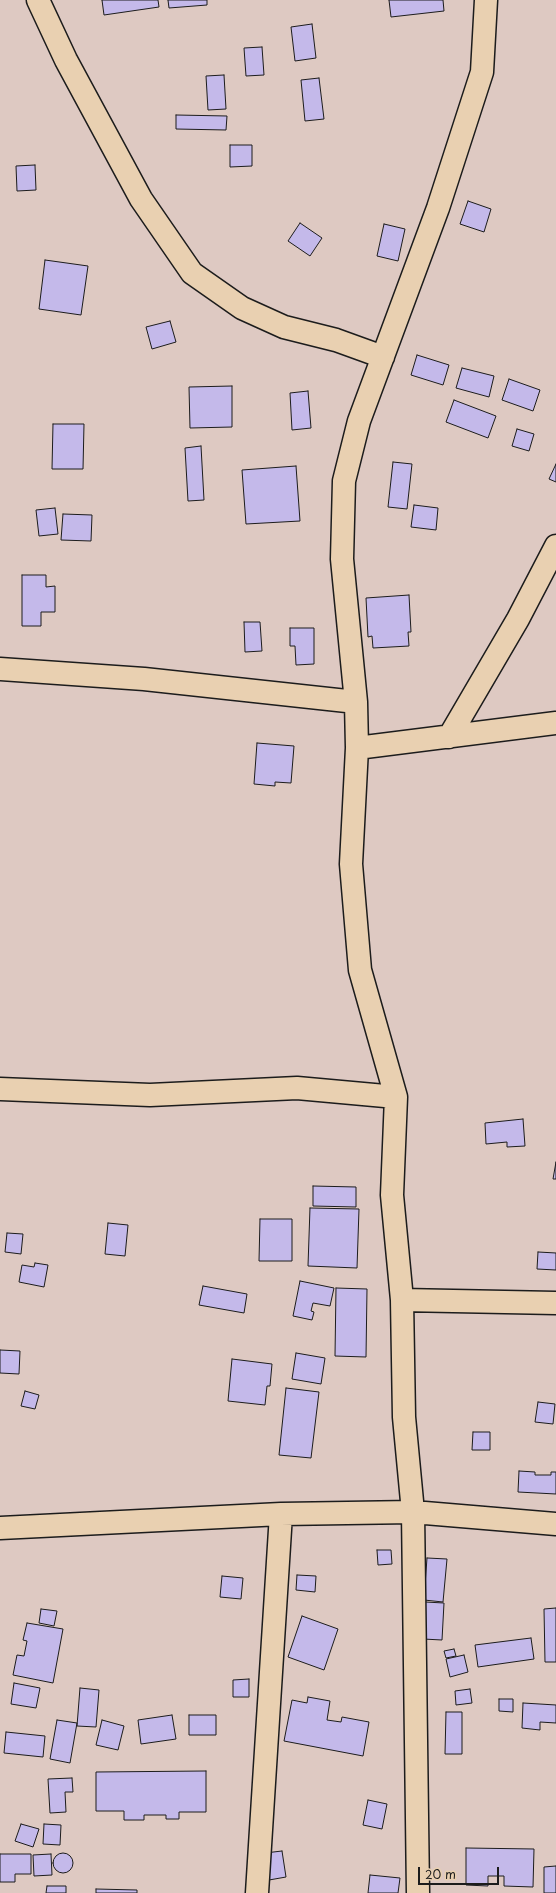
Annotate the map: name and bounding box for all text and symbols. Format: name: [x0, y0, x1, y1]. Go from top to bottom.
scale bar: [420, 1859, 501, 1885]
text: 20 m: [425, 1865, 456, 1883]

